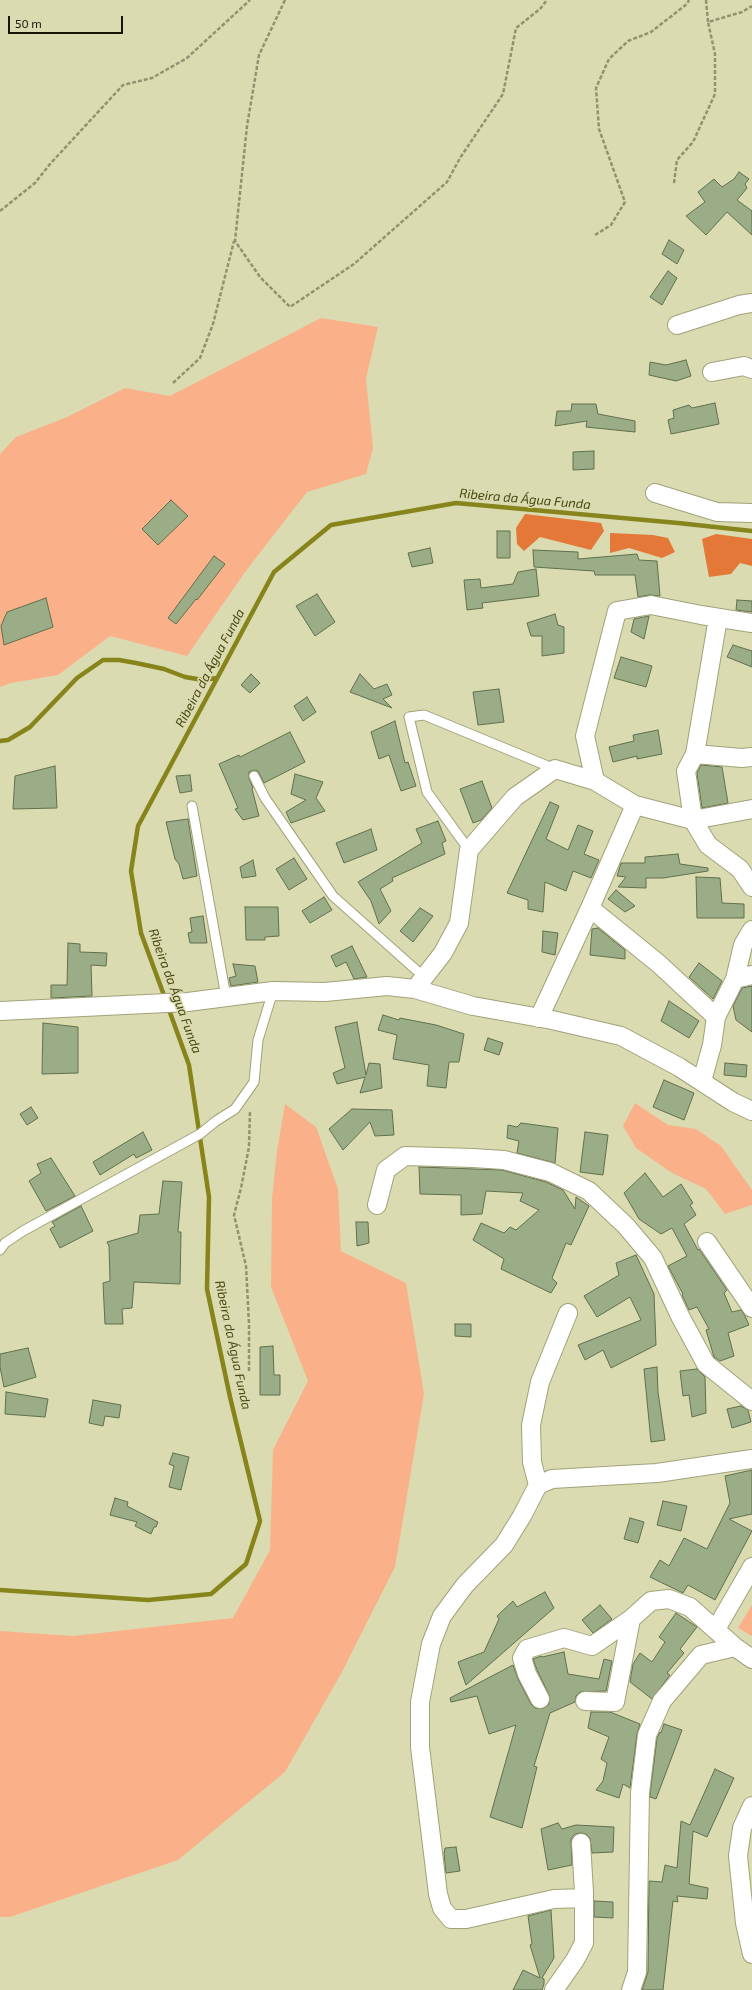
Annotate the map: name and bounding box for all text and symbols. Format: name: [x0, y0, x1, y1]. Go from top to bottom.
scale bar: [10, 8, 125, 34]
text: 50 m: [15, 16, 42, 30]
water label: Ribeira da Água Funda: [459, 485, 591, 513]
water label: Ribeira da Água Funda: [172, 606, 248, 730]
water label: Ribeira da Água Funda: [145, 926, 205, 1056]
water label: Ribeira da Água Funda: [212, 1279, 254, 1411]

